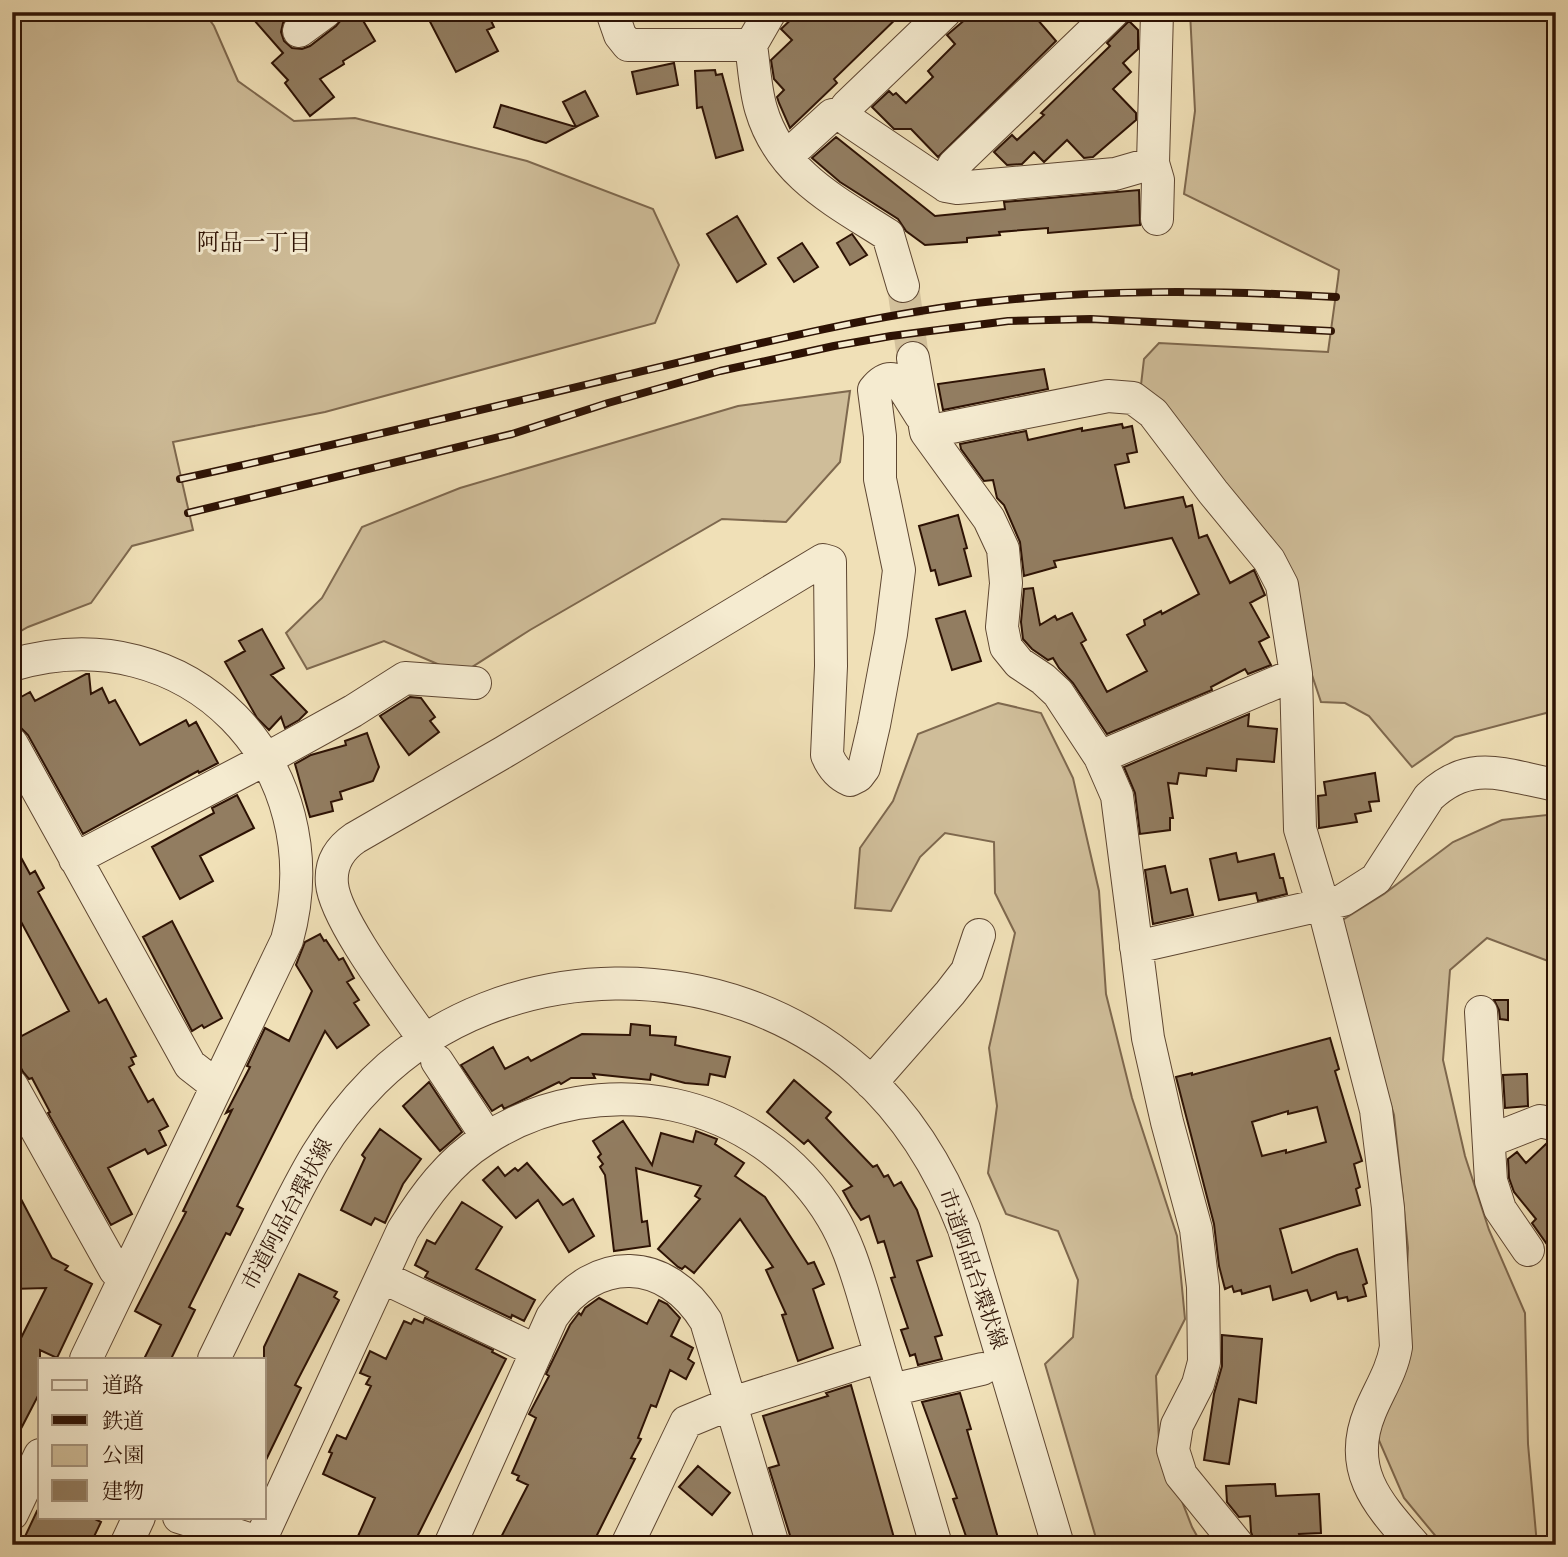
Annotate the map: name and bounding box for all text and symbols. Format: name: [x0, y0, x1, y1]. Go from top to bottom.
district label: 阿品一丁目: [197, 228, 312, 257]
street label: 市道阿品台環状線: [236, 1134, 339, 1295]
street label: 市道阿品台環状線: [932, 1185, 1013, 1353]
legend: [38, 1358, 266, 1518]
text: 道路: [102, 1372, 144, 1399]
text: 鉄道: [102, 1408, 144, 1435]
text: 公園: [102, 1442, 144, 1469]
text: 建物: [102, 1478, 144, 1505]

